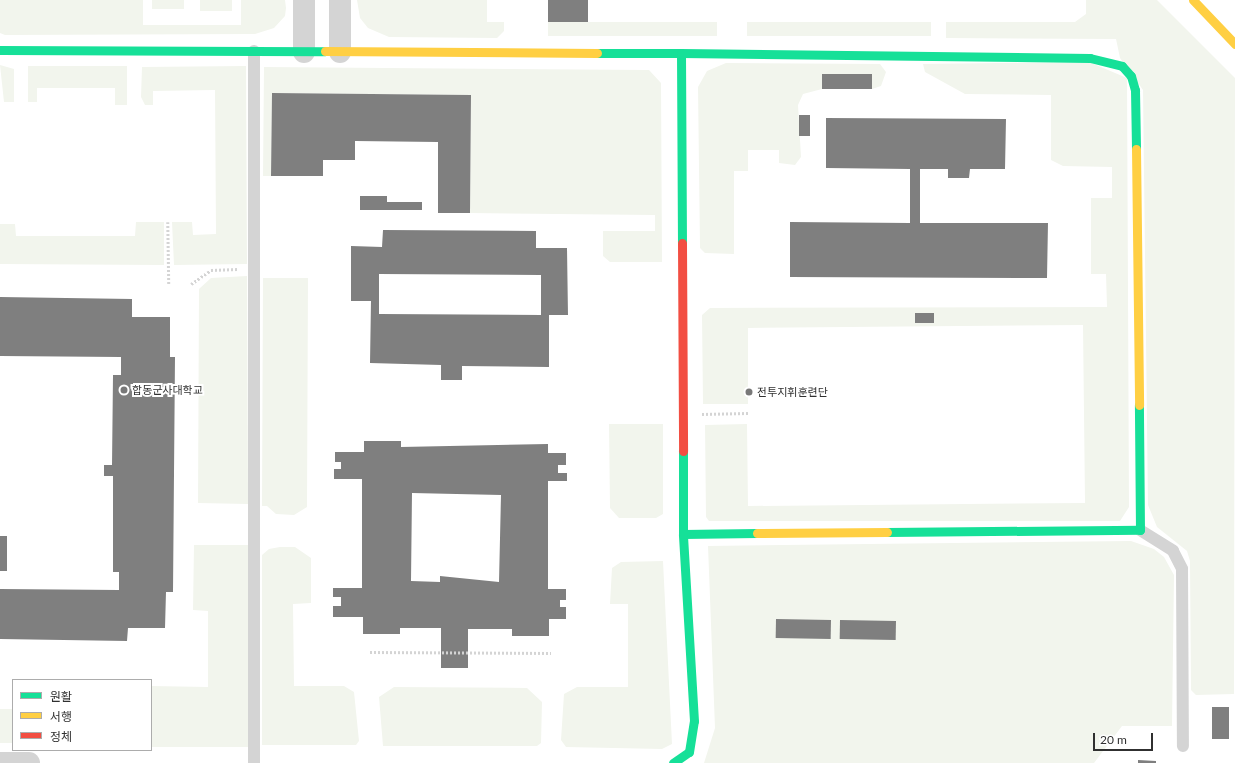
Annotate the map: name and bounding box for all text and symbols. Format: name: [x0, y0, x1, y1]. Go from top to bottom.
place label: 합동군사대학교: [132, 383, 203, 397]
marker: 합동군사대학교: [119, 385, 129, 395]
place label: 전투지휘훈련단: [757, 385, 828, 399]
marker: 전투지휘훈련단: [744, 387, 754, 397]
legend: [12, 679, 152, 751]
text: 원활: [50, 689, 72, 704]
text: 서행: [50, 709, 72, 724]
scale bar: [1095, 725, 1155, 751]
text: 정체: [50, 729, 72, 744]
text: 20 m: [1100, 732, 1127, 747]

